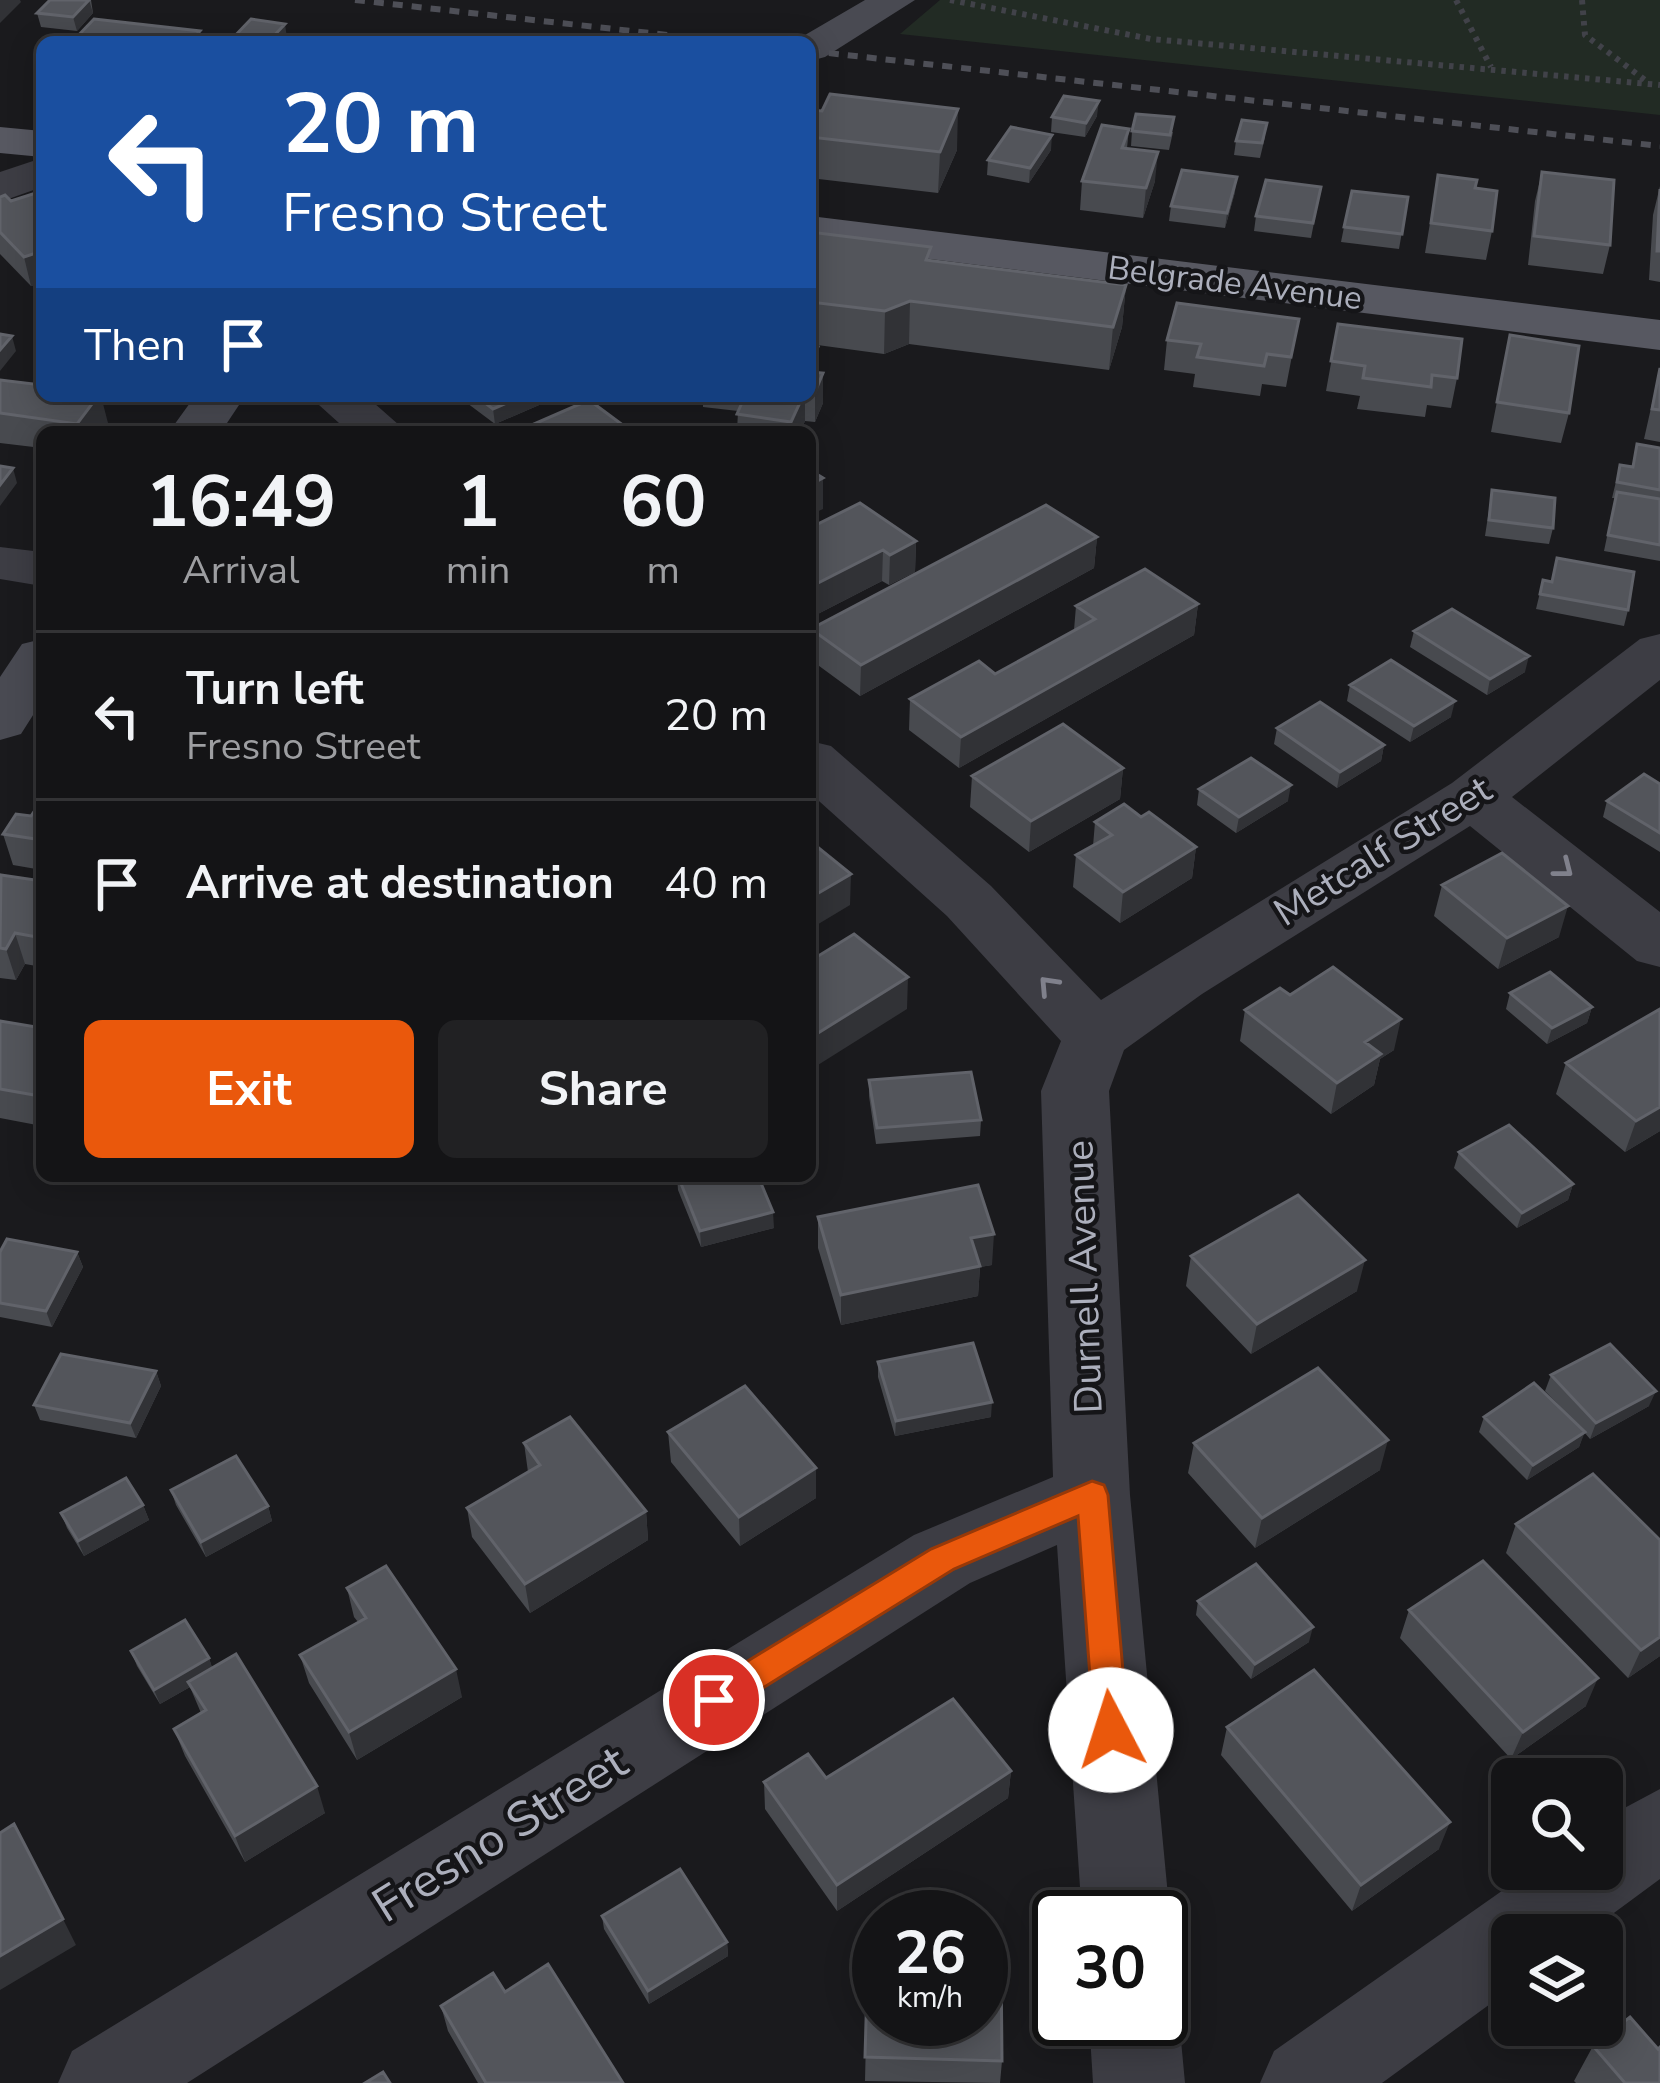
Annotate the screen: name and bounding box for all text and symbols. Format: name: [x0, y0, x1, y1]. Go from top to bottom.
text: 20 m: [282, 67, 479, 182]
icon: left: [84, 84, 240, 240]
text: Fresno Street: [282, 176, 607, 250]
street label: Belgrade Avenue: [1105, 246, 1364, 321]
icon: arrive: [210, 312, 276, 378]
text: Then: [84, 315, 186, 376]
text: 16:49: [146, 453, 336, 551]
text: 1: [457, 453, 500, 551]
text: 60: [620, 453, 706, 551]
text: Arrival: [182, 544, 300, 597]
text: min: [446, 544, 510, 597]
text: m: [646, 544, 680, 597]
text: Turn left: [186, 659, 364, 720]
icon: left: [84, 683, 150, 749]
text: 20 m: [664, 685, 768, 746]
text: Fresno Street: [186, 720, 420, 773]
street label: Metcalf Street: [1264, 763, 1502, 939]
icon: arrive: [84, 851, 150, 917]
text: Arrive at destination: [186, 853, 614, 914]
text: 40 m: [664, 853, 768, 914]
one-way arrow: [1551, 855, 1573, 876]
one-way arrow: [1040, 977, 1062, 998]
button: Exit: [84, 1020, 414, 1158]
button: Share: [438, 1020, 768, 1158]
street label: Durnell Avenue: [1053, 1139, 1116, 1415]
pin: [663, 1649, 765, 1751]
icon: arrive: [681, 1667, 747, 1733]
position arrow: [1048, 1667, 1174, 1793]
street label: Fresno Street: [360, 1729, 640, 1938]
map controls: [1491, 1758, 1623, 2046]
button: search: [1491, 1758, 1623, 1890]
speed limit sign: 30: [1032, 1890, 1188, 2046]
text: 26: [894, 1912, 966, 1994]
button: layers: [1491, 1914, 1623, 2046]
text: km/h: [897, 1977, 963, 2018]

